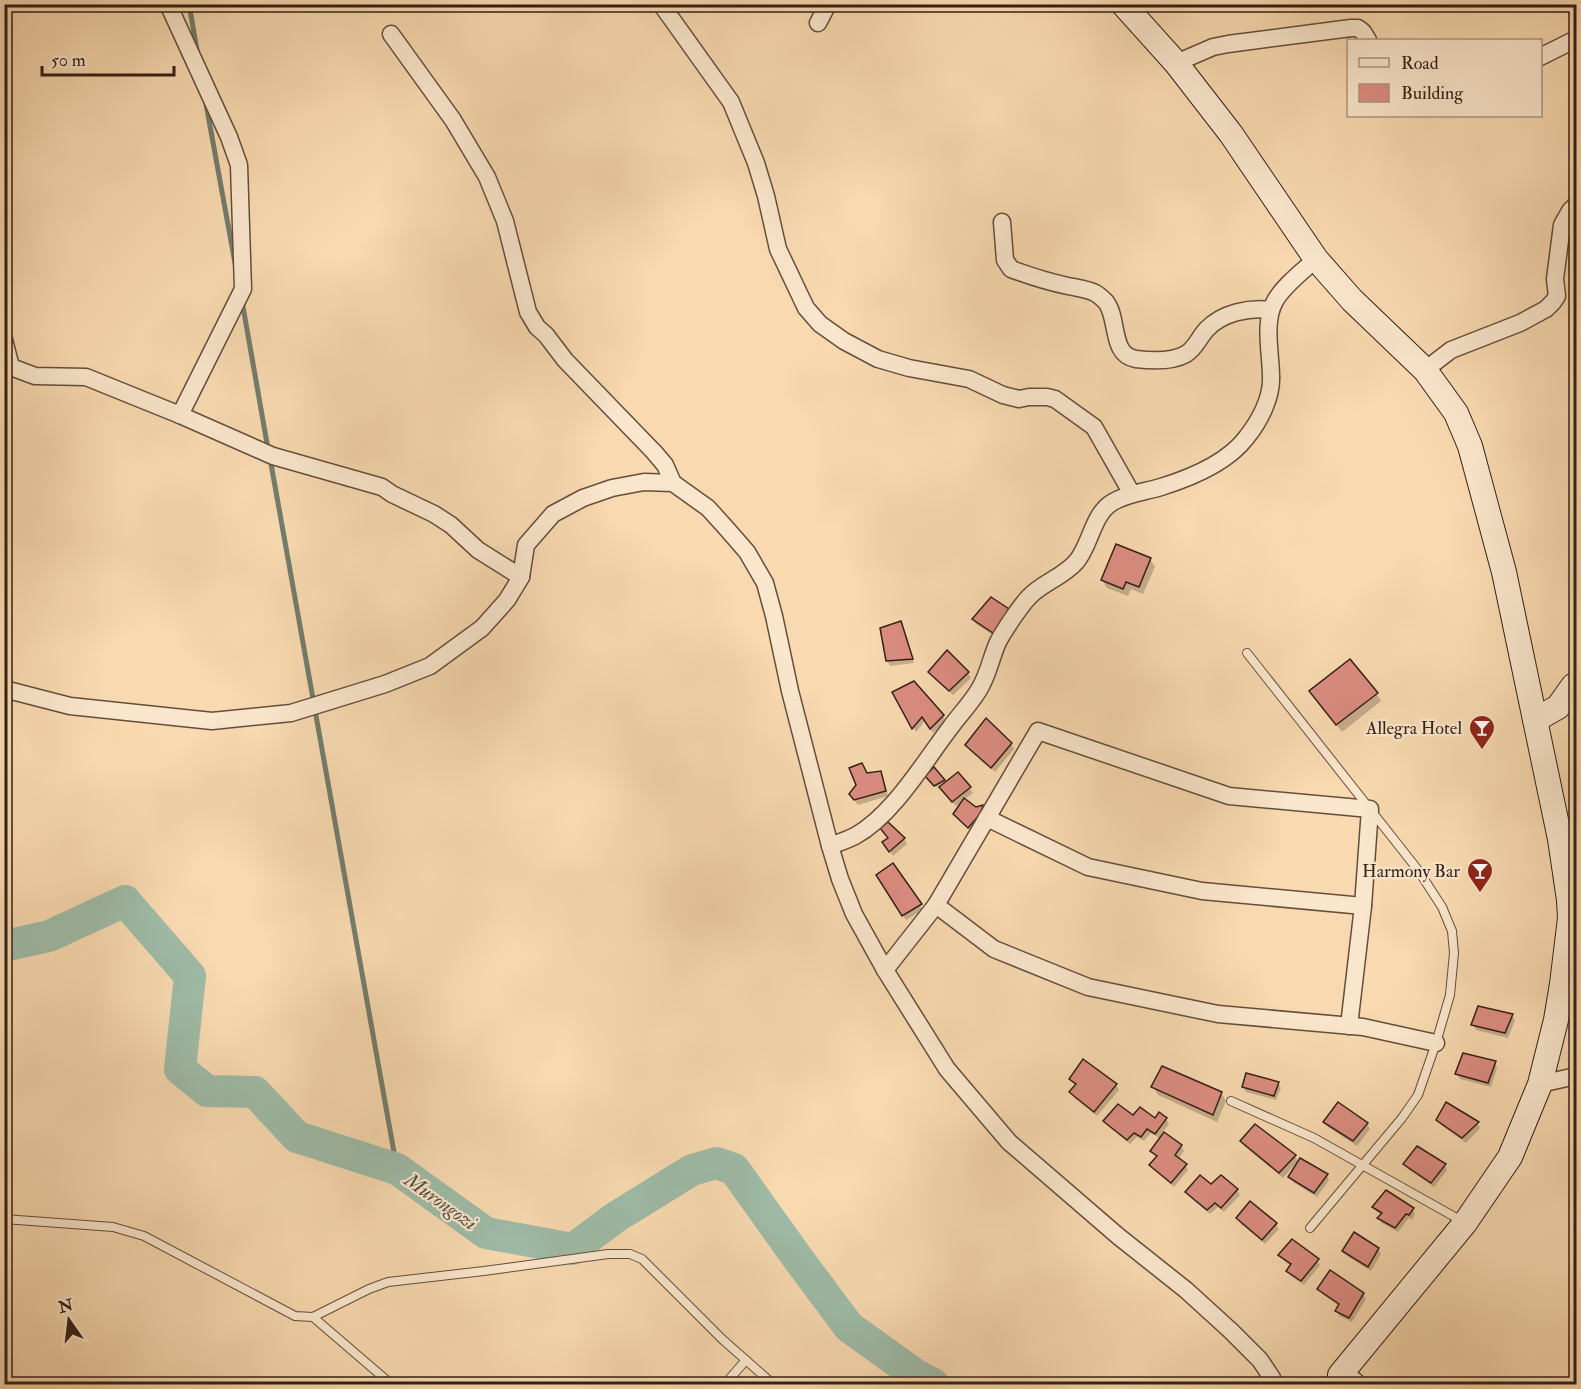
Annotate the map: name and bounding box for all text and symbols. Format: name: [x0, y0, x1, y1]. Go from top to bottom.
scale bar: [42, 39, 174, 77]
legend: [1347, 39, 1542, 117]
text: 50 m: [51, 49, 86, 72]
text: Road: [1401, 52, 1439, 75]
text: Building: [1401, 82, 1464, 105]
bar icon: Allegra Hotel: [1467, 713, 1497, 751]
place label: Allegra Hotel: [1365, 717, 1462, 740]
bar icon: Harmony Bar: [1465, 856, 1495, 894]
place label: Harmony Bar: [1362, 860, 1460, 883]
water label: Murongozi: [399, 1167, 482, 1236]
north arrow: [39, 1290, 99, 1350]
text: N: [55, 1295, 76, 1318]

